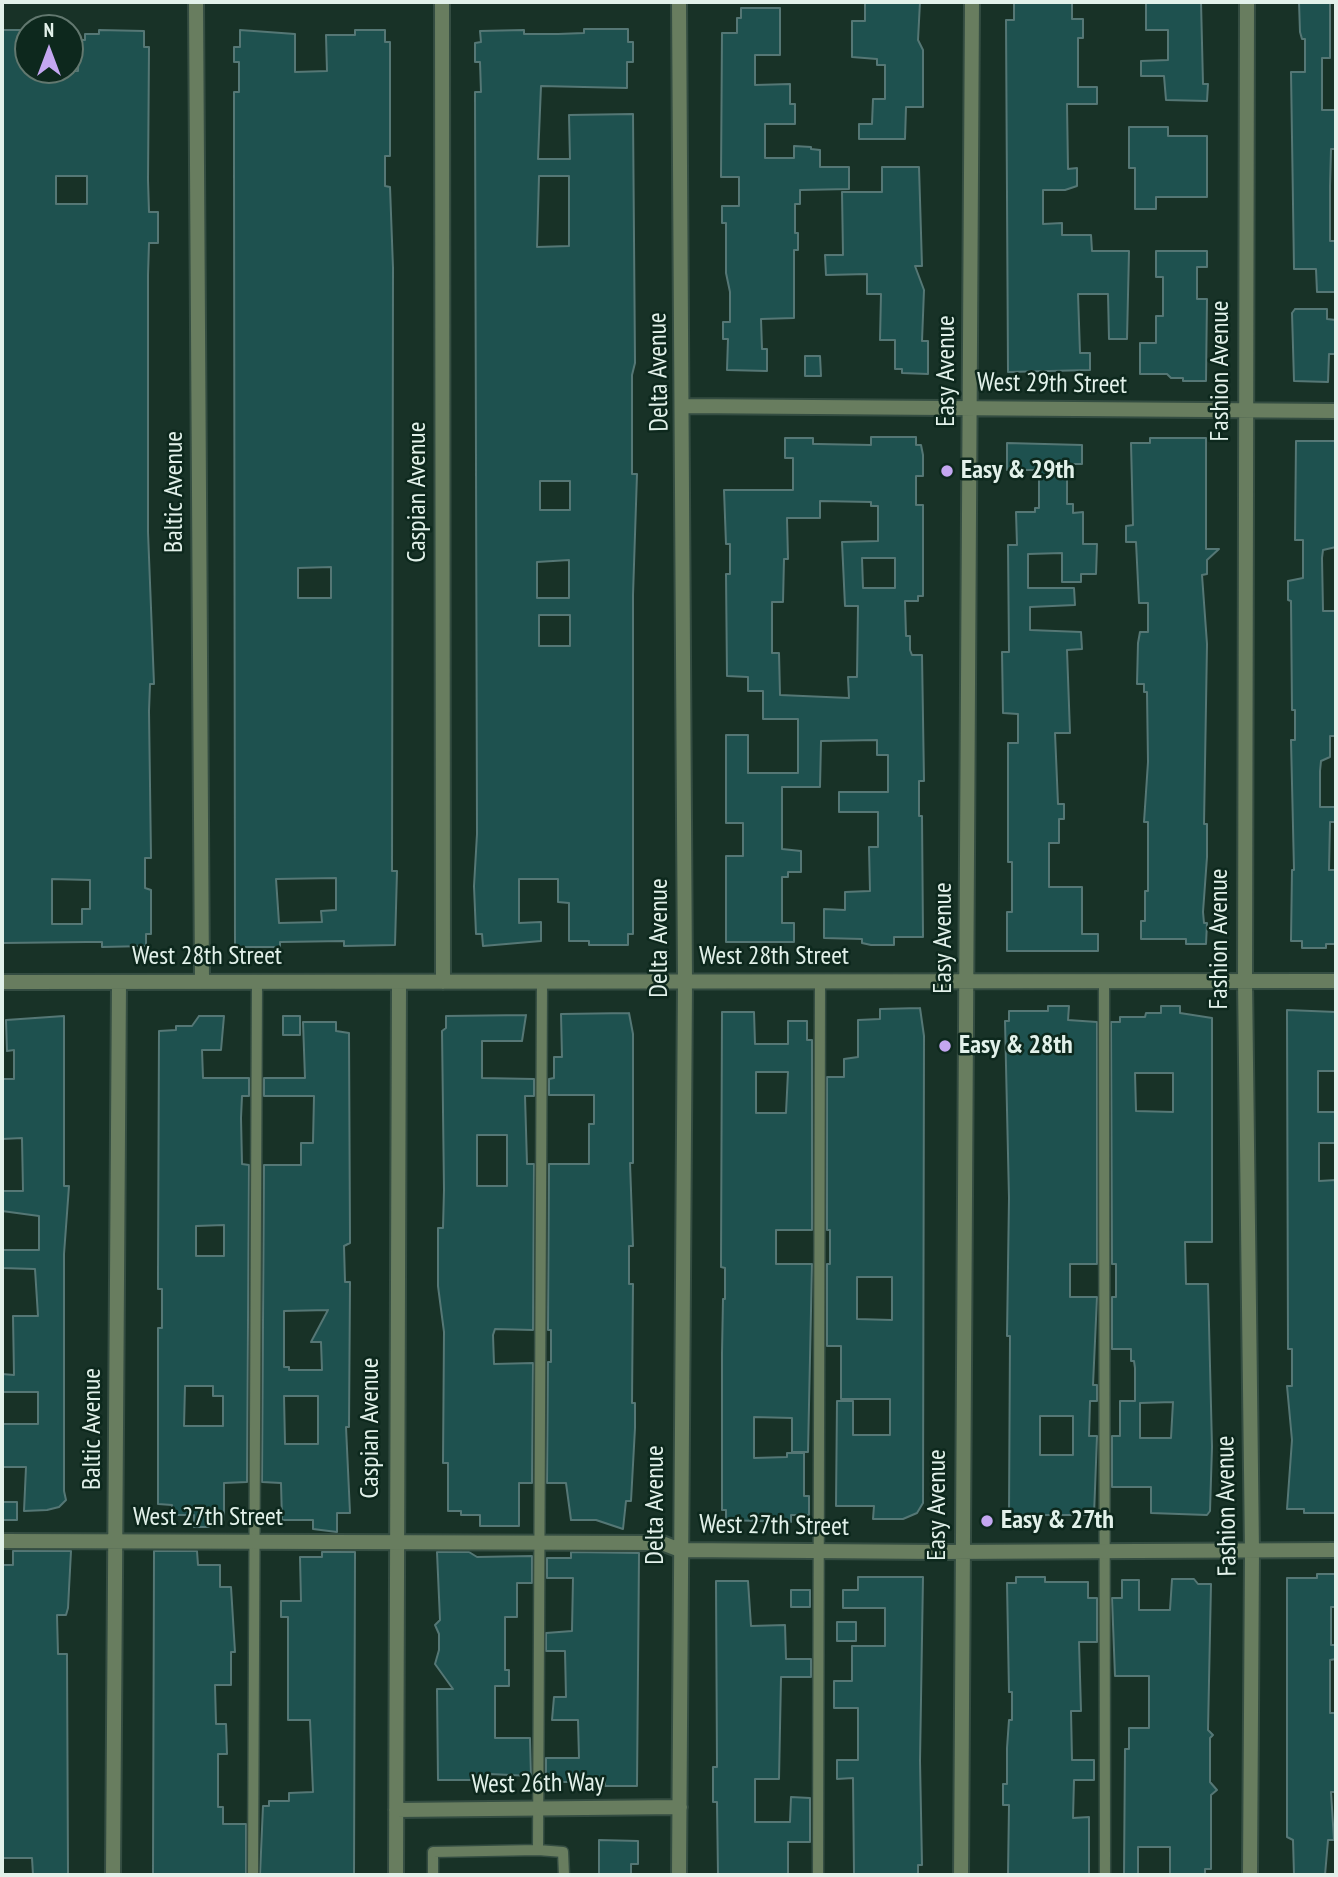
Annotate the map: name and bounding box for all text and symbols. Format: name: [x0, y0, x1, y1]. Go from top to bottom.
north arrow: [14, 14, 84, 84]
text: N: [44, 18, 54, 42]
street label: Fashion Avenue: [1205, 301, 1237, 441]
street label: Delta Avenue: [642, 312, 676, 432]
street label: Easy Avenue: [931, 315, 963, 427]
street label: West 29th Street: [977, 367, 1127, 401]
street label: Caspian Avenue: [402, 422, 434, 562]
street label: Baltic Avenue: [159, 431, 191, 553]
place label: Easy & 29th: [961, 455, 1075, 487]
marker: Easy & 29th: [939, 463, 955, 479]
street label: Fashion Avenue: [1204, 869, 1236, 1009]
street label: Delta Avenue: [644, 878, 676, 998]
street label: Easy Avenue: [928, 882, 960, 994]
street label: West 28th Street: [132, 941, 282, 973]
street label: West 28th Street: [699, 941, 849, 973]
place label: Easy & 28th: [959, 1030, 1073, 1062]
marker: Easy & 28th: [937, 1038, 953, 1054]
street label: Caspian Avenue: [355, 1358, 387, 1498]
street label: Baltic Avenue: [77, 1368, 109, 1490]
street label: Fashion Avenue: [1210, 1435, 1244, 1577]
street label: Delta Avenue: [640, 1445, 672, 1565]
street label: Easy Avenue: [922, 1449, 954, 1561]
street label: West 27th Street: [133, 1502, 283, 1534]
place label: Easy & 27th: [1001, 1505, 1114, 1537]
street label: West 27th Street: [699, 1509, 849, 1543]
marker: Easy & 27th: [979, 1513, 995, 1529]
street label: West 26th Way: [471, 1767, 605, 1801]

